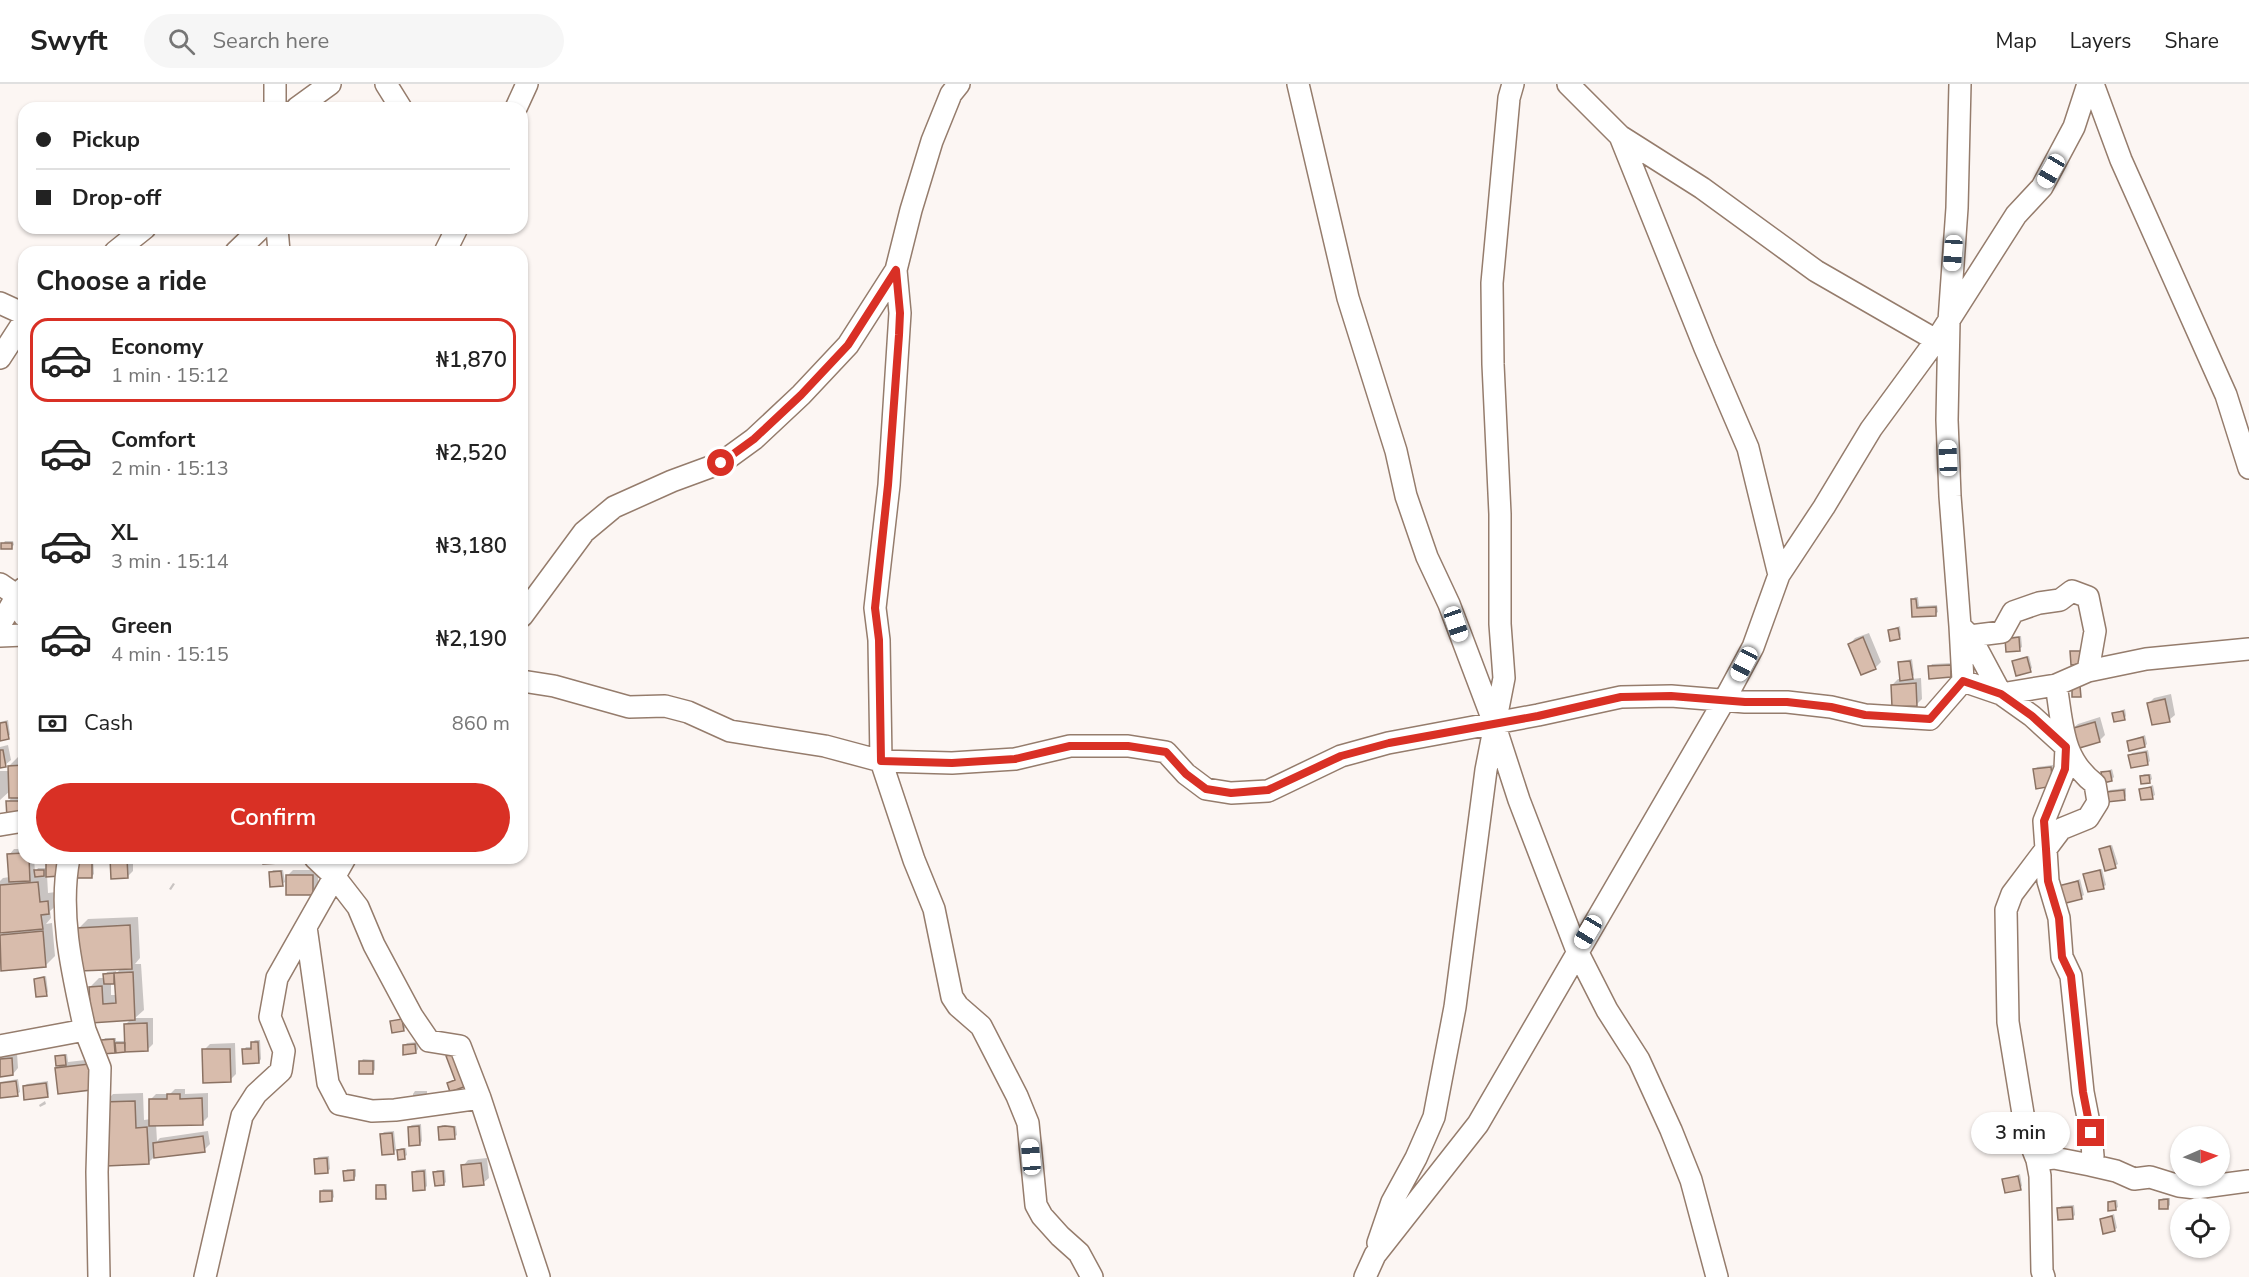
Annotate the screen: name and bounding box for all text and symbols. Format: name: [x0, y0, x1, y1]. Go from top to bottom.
search box: [144, 14, 564, 68]
text: Swyft: [30, 22, 108, 60]
icon: search: [165, 25, 198, 58]
text: Search here: [213, 26, 329, 56]
text: Map: [1995, 27, 2037, 55]
text: Layers: [2070, 27, 2131, 55]
text: Share: [2164, 27, 2219, 55]
text: Pickup: [72, 125, 140, 155]
car: [2034, 151, 2068, 191]
text: Drop-off: [72, 183, 161, 213]
car: [1943, 234, 1963, 272]
text: Choose a ride: [36, 263, 207, 300]
text: Economy: [111, 332, 203, 362]
icon: car: [39, 333, 93, 387]
text: ₦1,870: [436, 345, 507, 375]
text: 1 min · 15:12: [111, 362, 229, 389]
text: Comfort: [111, 425, 195, 455]
icon: car: [39, 426, 93, 480]
text: ₦2,520: [436, 438, 507, 468]
car: [1938, 440, 1958, 476]
route start: [707, 449, 734, 476]
text: 2 min · 15:13: [111, 455, 229, 482]
text: XL: [111, 518, 138, 548]
icon: car: [39, 519, 93, 573]
text: ₦3,180: [436, 531, 507, 561]
text: 3 min · 15:14: [111, 548, 229, 575]
car: [1442, 604, 1470, 644]
text: Green: [111, 611, 172, 641]
icon: car: [39, 612, 93, 666]
text: ₦2,190: [436, 624, 507, 654]
text: 4 min · 15:15: [111, 641, 229, 668]
car: [1728, 644, 1760, 684]
icon: cash: [36, 707, 69, 740]
text: Cash: [84, 708, 133, 738]
text: 860 m: [452, 710, 510, 737]
button: Confirm: [36, 783, 510, 852]
car: [1571, 912, 1605, 952]
callout: 3 min: [1971, 1112, 2070, 1154]
text: 3 min: [1995, 1119, 2046, 1146]
route end: [2077, 1119, 2104, 1146]
north arrow: [2170, 1126, 2230, 1186]
map controls: [2170, 1126, 2230, 1258]
car: [1020, 1138, 1042, 1176]
button: locate: [2170, 1198, 2230, 1258]

